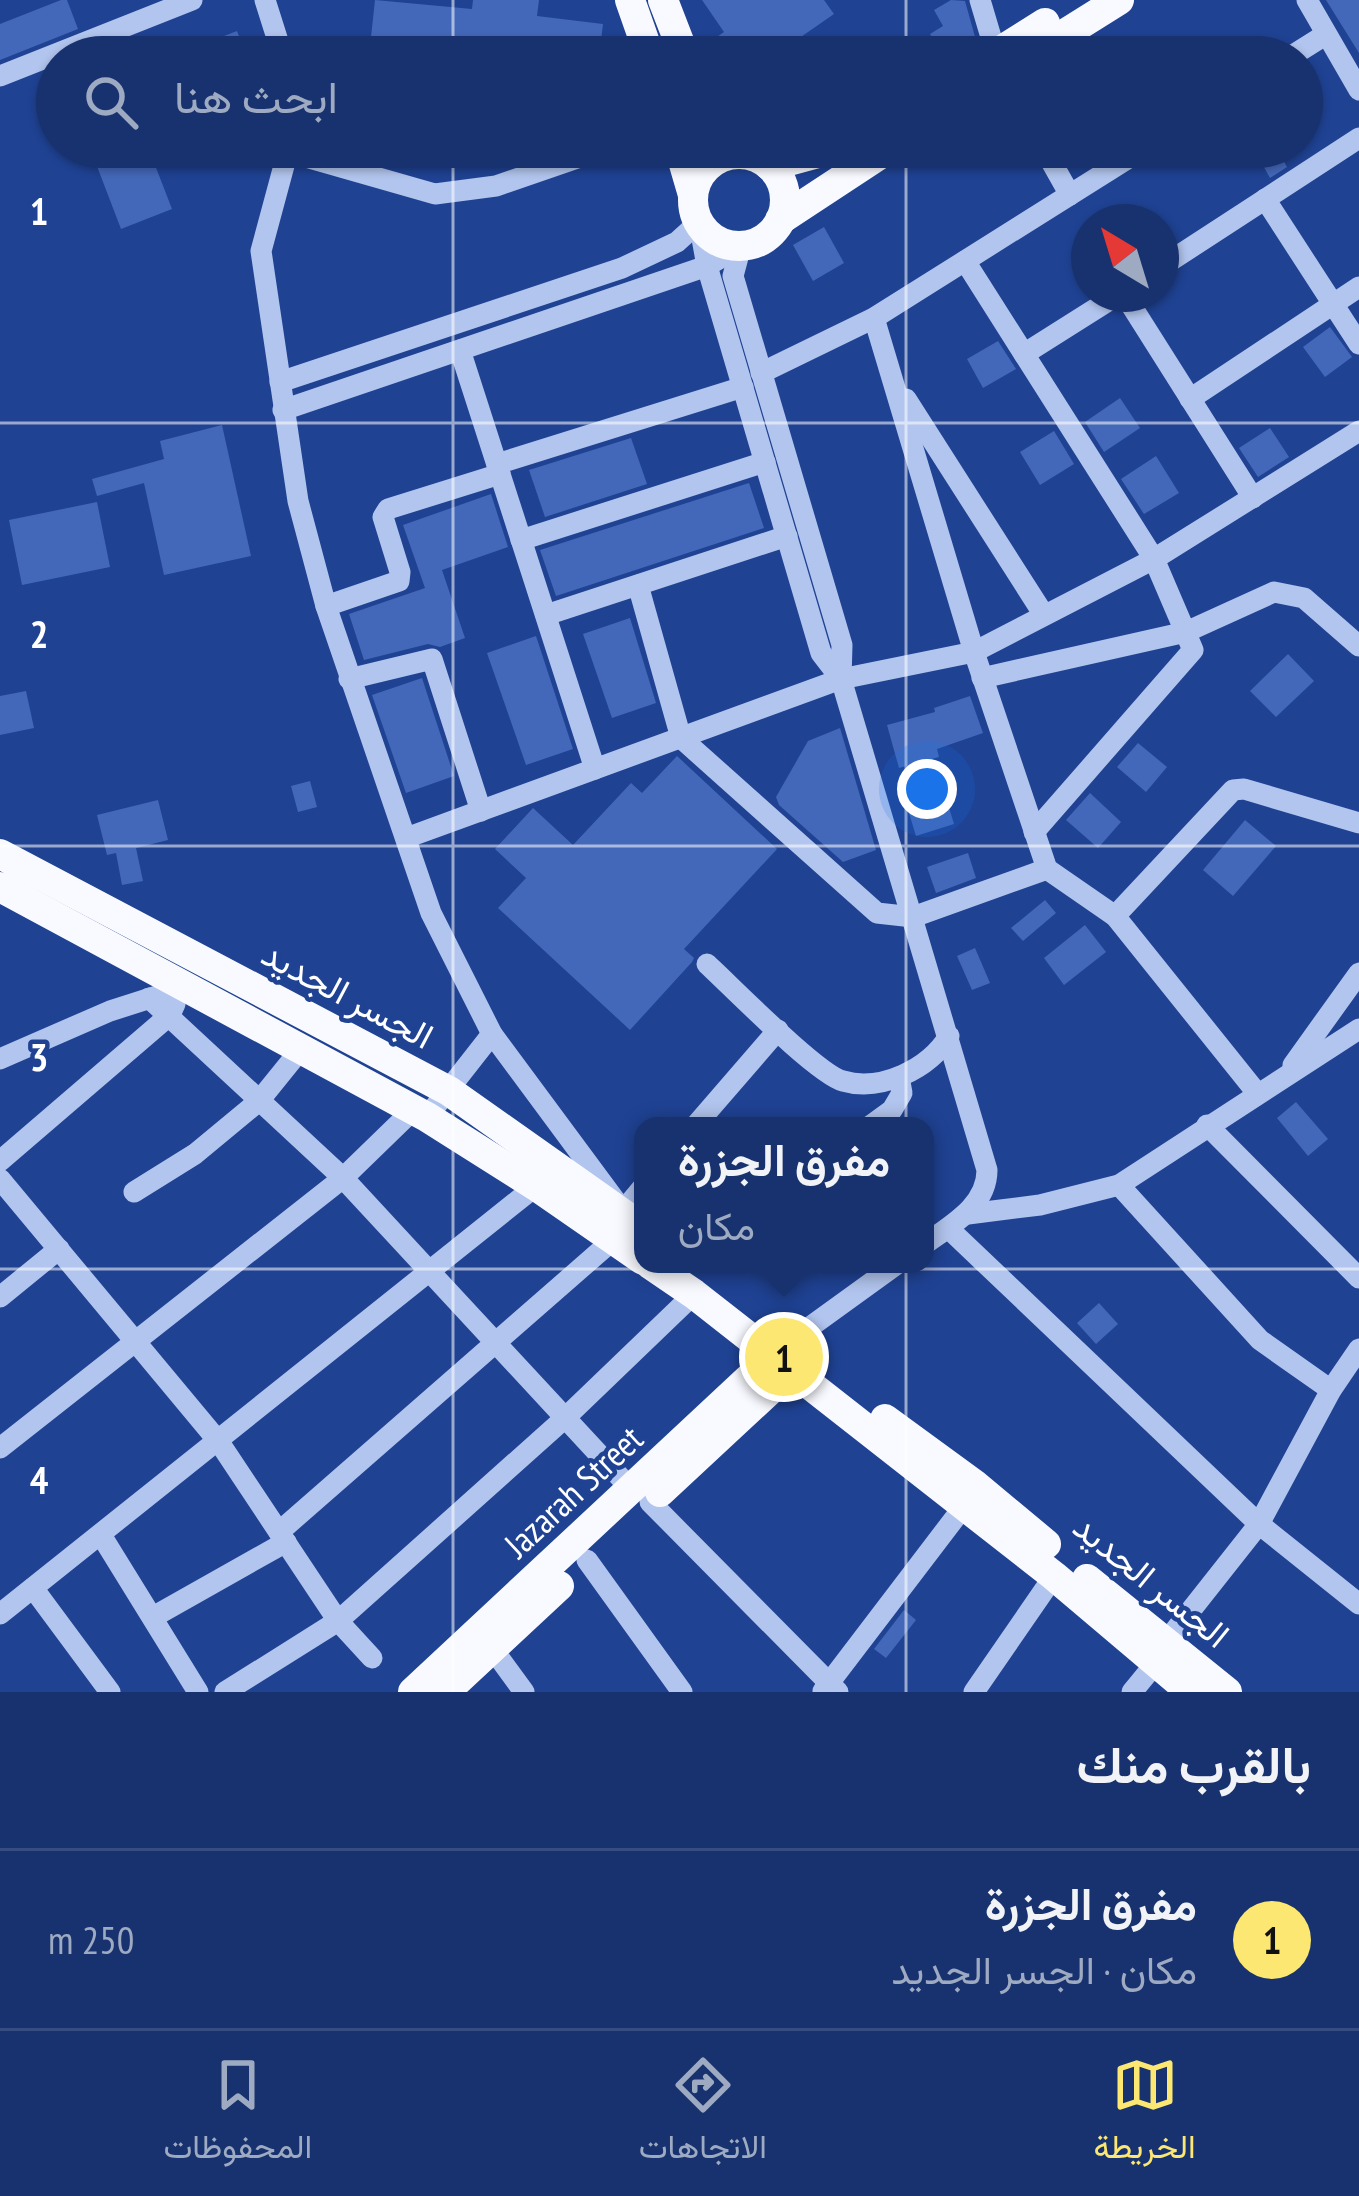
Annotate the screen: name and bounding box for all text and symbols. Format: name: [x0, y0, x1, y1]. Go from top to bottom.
search box: [36, 36, 1323, 168]
text: ابحث هنا: [174, 67, 338, 125]
icon: search: [78, 69, 144, 135]
text: 1: [30, 185, 48, 236]
north arrow: [1071, 204, 1179, 312]
text: 2: [30, 608, 48, 659]
your location: [897, 759, 957, 819]
street label: الجسر الجديد: [254, 929, 442, 1059]
text: 3: [30, 1031, 48, 1082]
popup: [634, 1117, 934, 1273]
text: مفرق الجزرة: [678, 1130, 890, 1188]
text: مكان: [678, 1200, 755, 1251]
pin: 1: [745, 1312, 823, 1402]
street label: Jazarah Street: [493, 1415, 652, 1568]
text: 4: [30, 1454, 49, 1505]
street label: الجسر الجديد: [1064, 1503, 1240, 1657]
text: بالقرب منك: [1077, 1731, 1311, 1797]
text: مفرق الجزرة: [985, 1874, 1197, 1932]
text: 250 m: [48, 1914, 134, 1965]
text: 1: [1263, 1914, 1281, 1965]
text: مكان · الجسر الجديد: [891, 1944, 1197, 1995]
tab: المحفوظات: [163, 2052, 312, 2176]
tab: الاتجاهات: [639, 2052, 767, 2176]
tab: الخريطة: [1094, 2052, 1196, 2176]

